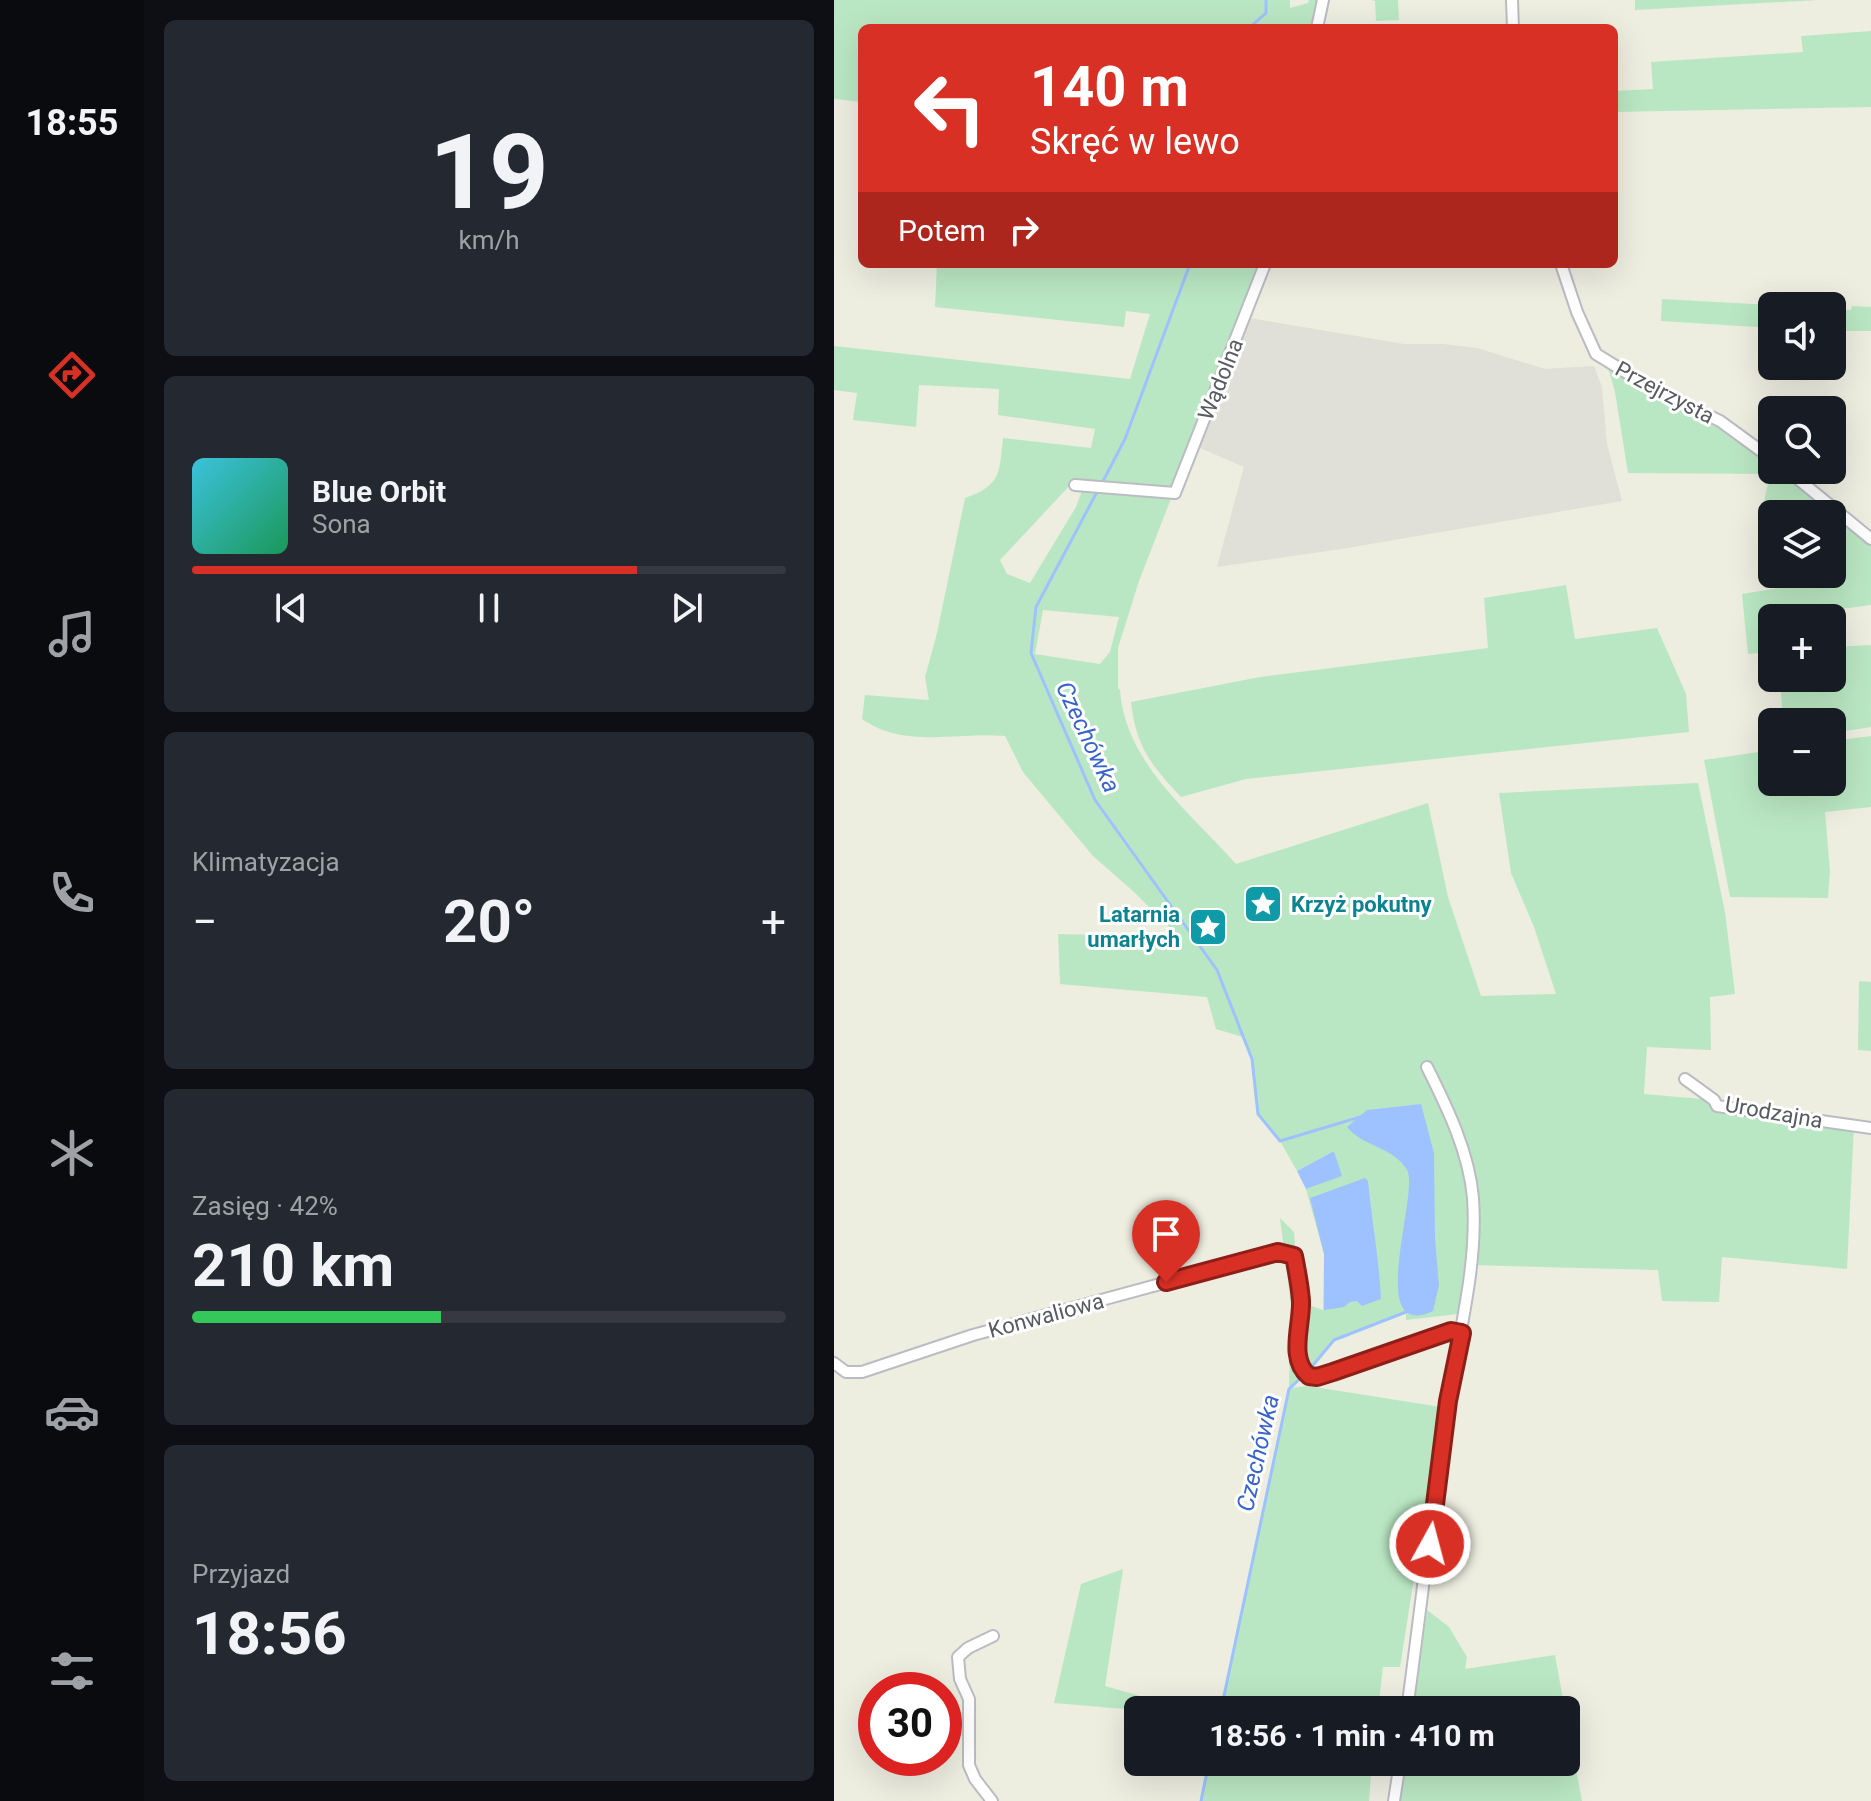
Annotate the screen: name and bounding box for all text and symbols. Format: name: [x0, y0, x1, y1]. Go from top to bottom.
text: 140 m: [1030, 54, 1189, 120]
icon: left: [898, 56, 1002, 160]
text: 18:55: [26, 102, 118, 144]
text: 19: [429, 112, 549, 233]
text: Skręć w lewo: [1030, 121, 1240, 163]
icon: right: [1002, 208, 1046, 252]
text: Potem: [898, 213, 986, 248]
text: km/h: [458, 225, 520, 255]
map controls: [1758, 292, 1846, 796]
button: sound: [1758, 292, 1846, 380]
street label: Wądolna: [1193, 335, 1248, 424]
icon: directions: [44, 347, 100, 403]
street label: Przejrzysta: [1611, 356, 1718, 429]
button: search: [1758, 396, 1846, 484]
text: Blue Orbit: [312, 474, 446, 509]
button: layers: [1758, 500, 1846, 588]
text: Sona: [312, 509, 371, 539]
icon: previous: [269, 586, 313, 630]
icon: pause: [467, 586, 511, 630]
icon: next: [665, 586, 709, 630]
button: +: [1758, 604, 1846, 692]
icon: music: [44, 606, 100, 662]
water label: Czechówka: [1050, 677, 1126, 797]
button: −: [1758, 708, 1846, 796]
text: Klimatyzacja: [192, 847, 340, 877]
icon: phone: [44, 865, 100, 921]
place icon: Krzyż pokutny: [1242, 883, 1284, 925]
text: 20°: [443, 886, 535, 957]
place label: Krzyż pokutny: [1291, 892, 1433, 917]
text: −: [192, 896, 217, 948]
text: +: [761, 896, 786, 948]
place label: Latarnia umarłych: [1087, 902, 1180, 952]
place icon: Latarnia umarłych: [1187, 906, 1229, 948]
street label: Urodzajna: [1723, 1092, 1825, 1133]
icon: climate: [44, 1125, 100, 1181]
text: Zasięg · 42%: [192, 1191, 338, 1221]
pin: [1132, 1200, 1200, 1282]
icon: arrive: [1144, 1212, 1188, 1256]
text: 210 km: [192, 1230, 394, 1301]
street label: Konwaliowa: [986, 1288, 1107, 1343]
icon: car: [44, 1384, 100, 1440]
water label: Czechówka: [1231, 1392, 1285, 1514]
position arrow: [1388, 1502, 1472, 1586]
text: Przyjazd: [192, 1559, 290, 1589]
text: 18:56: [192, 1598, 347, 1669]
icon: filters: [44, 1643, 100, 1699]
speed limit sign: 30: [858, 1672, 962, 1776]
text: 18:56 · 1 min · 410 m: [1209, 1718, 1495, 1753]

